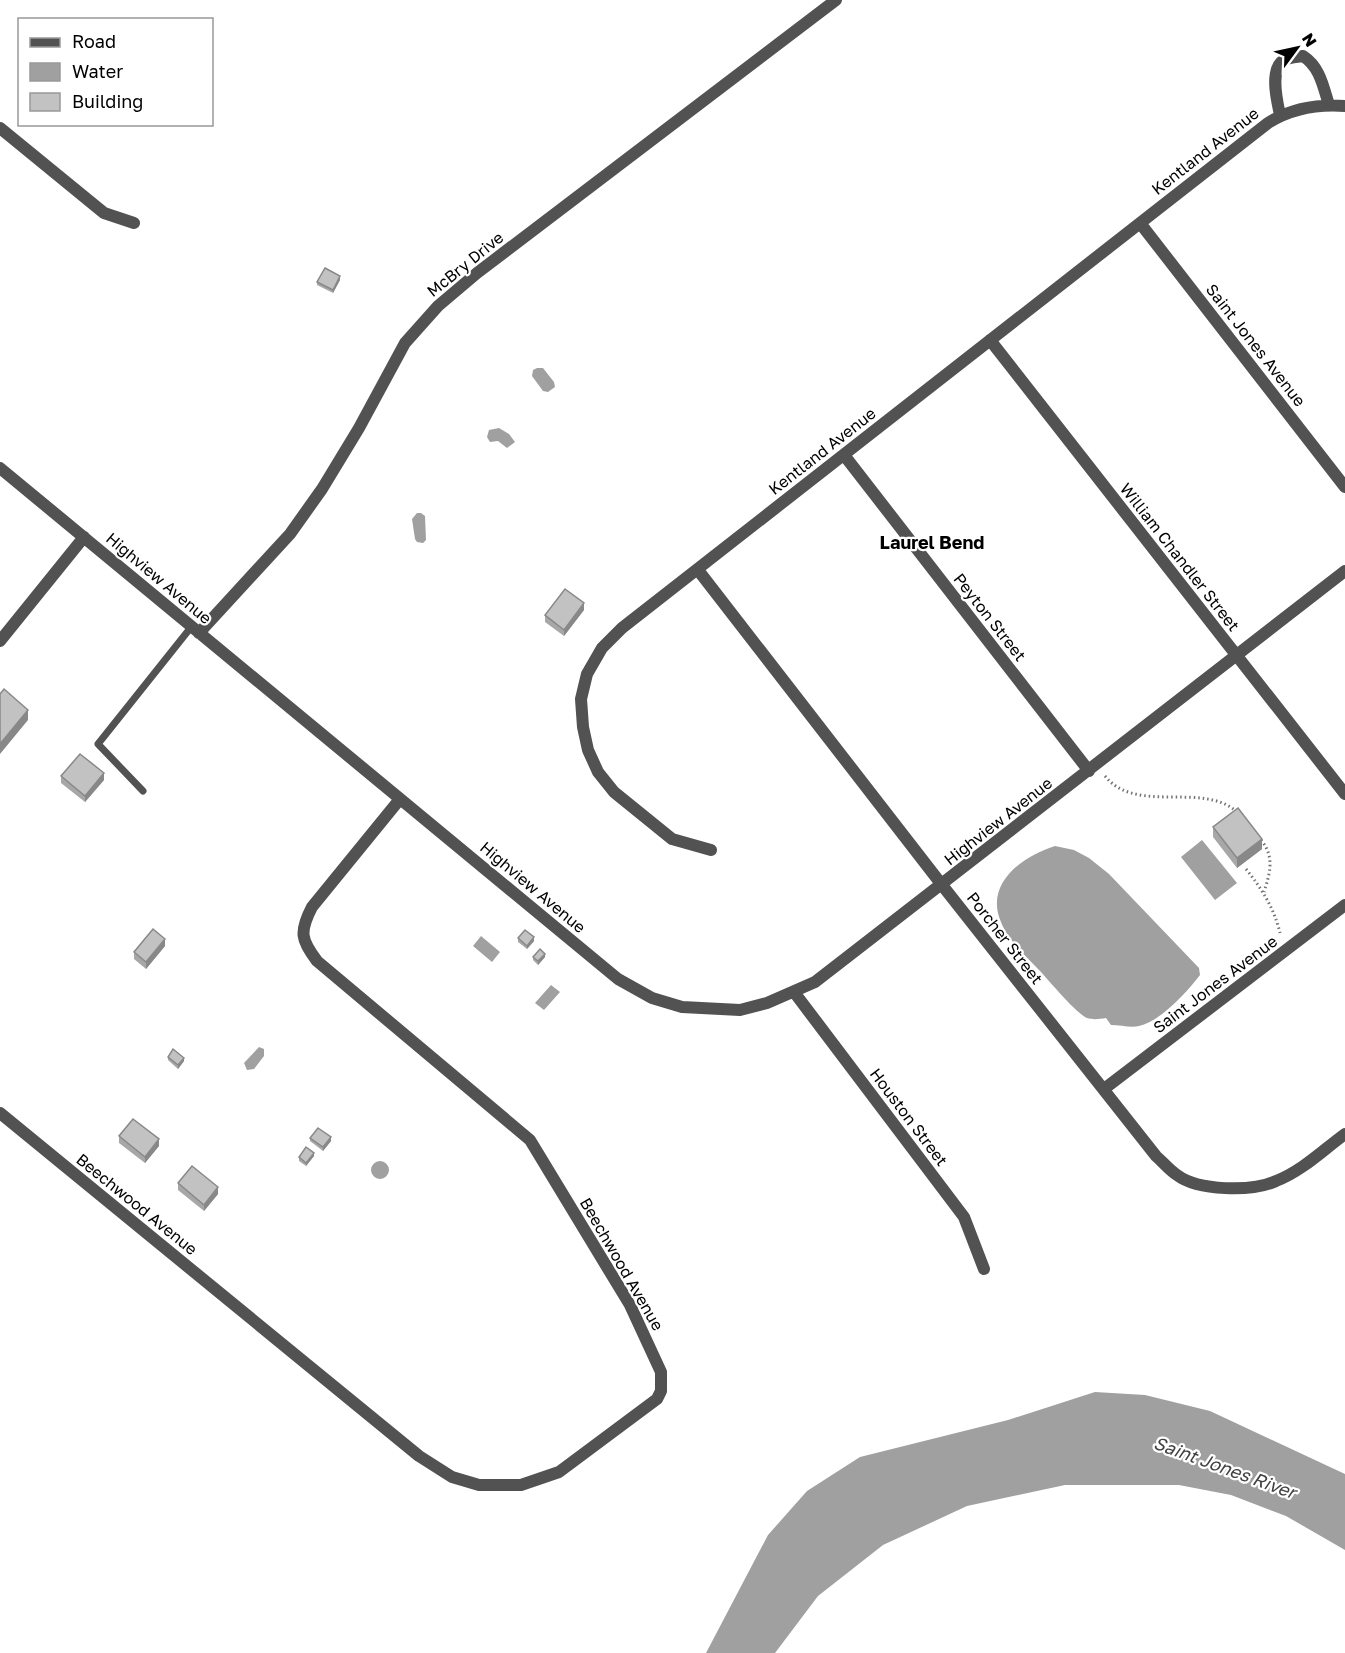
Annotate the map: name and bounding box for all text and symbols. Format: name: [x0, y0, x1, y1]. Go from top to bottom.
legend: [18, 18, 213, 126]
north arrow: [1267, 18, 1327, 78]
text: N: [1298, 29, 1321, 50]
text: Road: [72, 30, 116, 52]
text: Water: [72, 60, 123, 82]
text: Building: [72, 90, 143, 112]
street label: Kentland Avenue: [1147, 103, 1263, 199]
street label: McBry Drive: [423, 227, 507, 301]
street label: Saint Jones Avenue: [1202, 280, 1310, 410]
street label: Kentland Avenue: [764, 403, 880, 499]
street label: William Chandler Street: [1116, 479, 1244, 635]
street label: Highview Avenue: [102, 528, 216, 628]
district label: Laurel Bend: [880, 531, 984, 553]
street label: Peyton Street: [950, 569, 1030, 665]
street label: Highview Avenue: [940, 773, 1056, 869]
street label: Highview Avenue: [476, 837, 590, 937]
street label: Porcher Street: [963, 888, 1047, 988]
street label: Saint Jones Avenue: [1149, 931, 1281, 1037]
street label: Houston Street: [866, 1064, 952, 1170]
street label: Beechwood Avenue: [72, 1149, 202, 1259]
street label: Beechwood Avenue: [576, 1194, 668, 1334]
water label: Saint Jones River: [1151, 1431, 1302, 1504]

